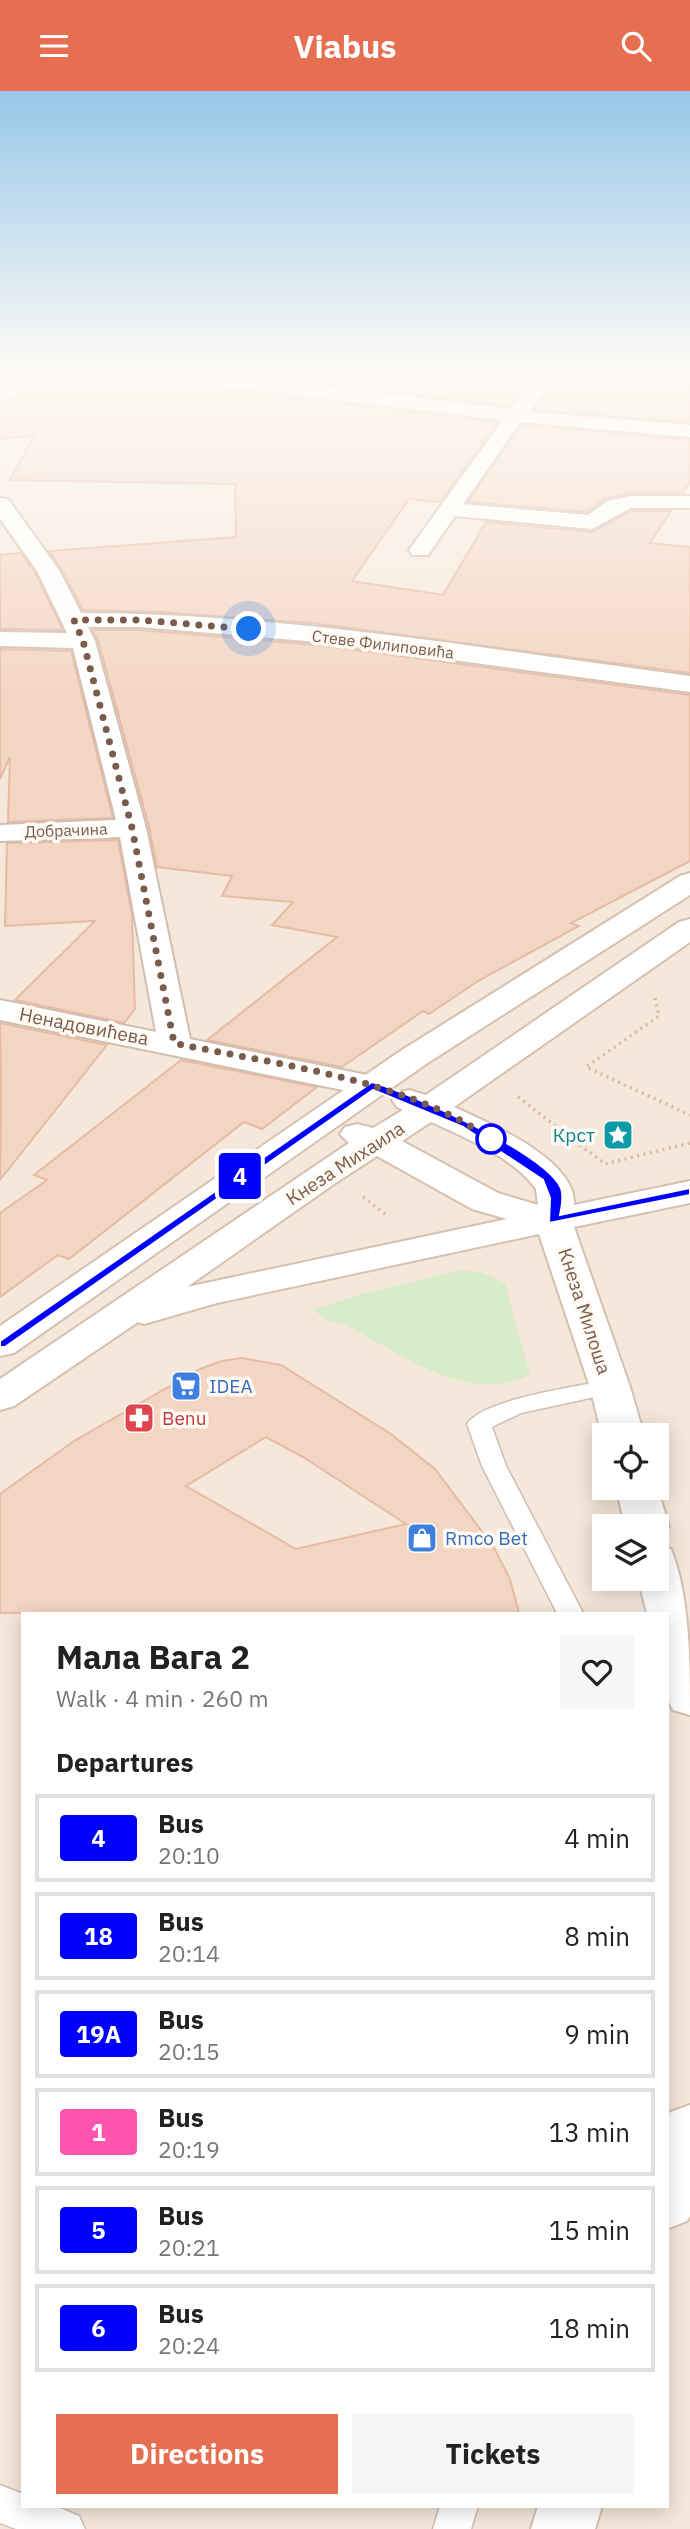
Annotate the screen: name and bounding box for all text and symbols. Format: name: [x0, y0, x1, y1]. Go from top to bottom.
text: Viabus: [294, 25, 396, 67]
icon: menu: [35, 27, 73, 65]
icon: search: [617, 27, 655, 65]
your location: [231, 611, 266, 646]
street label: Стеве Филиповића: [311, 625, 456, 663]
street label: Добрачина: [24, 819, 108, 841]
street label: Ненадовићева: [17, 1002, 151, 1050]
street label: Кнеза Михаила: [281, 1116, 409, 1210]
place icon: Крст: [601, 1118, 635, 1152]
place label: Крст: [553, 1123, 595, 1147]
unlabelled marker: [476, 1124, 506, 1154]
line badge: 4: [217, 1153, 263, 1199]
text: 4: [233, 1160, 247, 1192]
street label: Кнеза Милоша: [553, 1245, 617, 1377]
supermarket icon: IDEA: [169, 1369, 203, 1403]
place label: IDEA: [209, 1374, 253, 1398]
pharmacy icon: Benu: [122, 1401, 156, 1435]
place label: Benu: [162, 1406, 206, 1430]
map controls: [592, 1423, 669, 1591]
button: locate: [592, 1423, 669, 1500]
button: layers: [592, 1514, 669, 1591]
shop icon: Rmco Bet: [405, 1521, 439, 1555]
place label: Rmco Bet: [445, 1526, 528, 1550]
text: Мала Вага 2: [56, 1635, 250, 1678]
button: heart: [560, 1635, 634, 1709]
text: Walk · 4 min · 260 m: [56, 1683, 269, 1713]
text: Departures: [56, 1745, 194, 1779]
text: Bus: [158, 1806, 204, 1840]
text: 4 min: [564, 1821, 630, 1855]
text: 4: [91, 1822, 106, 1854]
text: 20:10: [158, 1840, 220, 1870]
text: Bus: [158, 1904, 204, 1938]
text: 8 min: [564, 1919, 630, 1953]
text: 18: [84, 1920, 113, 1952]
text: 20:14: [158, 1938, 220, 1968]
text: Bus: [158, 2002, 204, 2036]
text: 9 min: [564, 2017, 630, 2051]
text: 19А: [76, 2018, 121, 2050]
text: 20:15: [158, 2036, 220, 2066]
text: Bus: [158, 2100, 204, 2134]
text: 13 min: [549, 2115, 630, 2149]
text: 1: [91, 2116, 106, 2148]
text: 20:19: [158, 2134, 220, 2164]
text: Bus: [158, 2198, 204, 2232]
text: 15 min: [549, 2213, 630, 2247]
text: 5: [91, 2214, 106, 2246]
text: 20:21: [158, 2232, 220, 2262]
text: Bus: [158, 2296, 204, 2330]
text: 18 min: [549, 2311, 630, 2345]
text: 6: [91, 2312, 106, 2344]
text: 20:24: [158, 2330, 220, 2360]
button: Directions: [56, 2414, 338, 2494]
button: Tickets: [352, 2414, 634, 2494]

